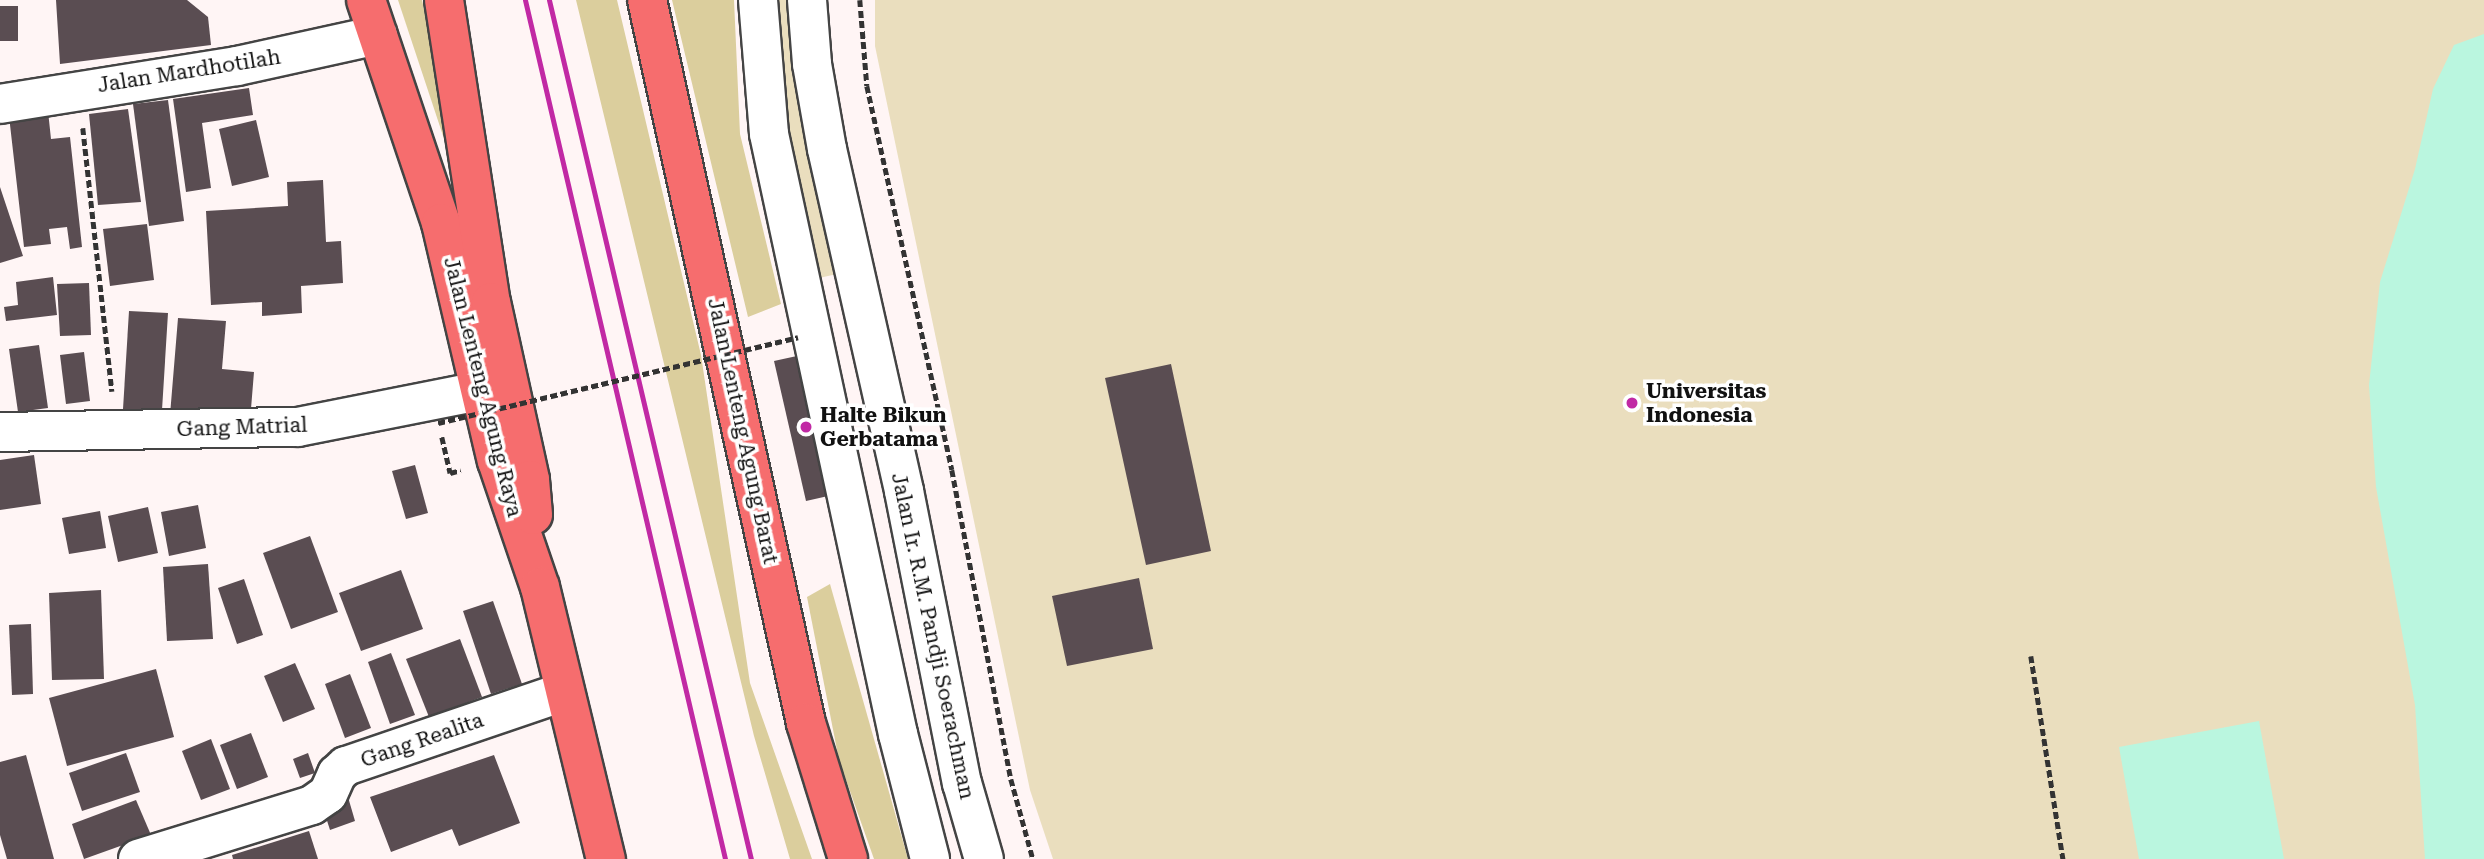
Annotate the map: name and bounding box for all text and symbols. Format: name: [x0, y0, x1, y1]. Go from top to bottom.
street label: Jalan Mardhotilah: [96, 44, 282, 98]
street label: Jalan Lenteng Agung Raya: [438, 254, 528, 520]
street label: Jalan Lenteng Agung Barat: [703, 296, 783, 566]
place label: Universitas Indonesia: [1646, 378, 1766, 428]
marker: Universitas Indonesia: [1624, 395, 1640, 411]
place label: Halte Bikun Gerbatama: [820, 402, 947, 452]
street label: Gang Matrial: [176, 412, 308, 442]
marker: Halte Bikun Gerbatama: [798, 419, 814, 435]
street label: Jalan Ir. R.M. Pandji Soerachman: [886, 471, 980, 801]
street label: Gang Realita: [357, 707, 487, 773]

